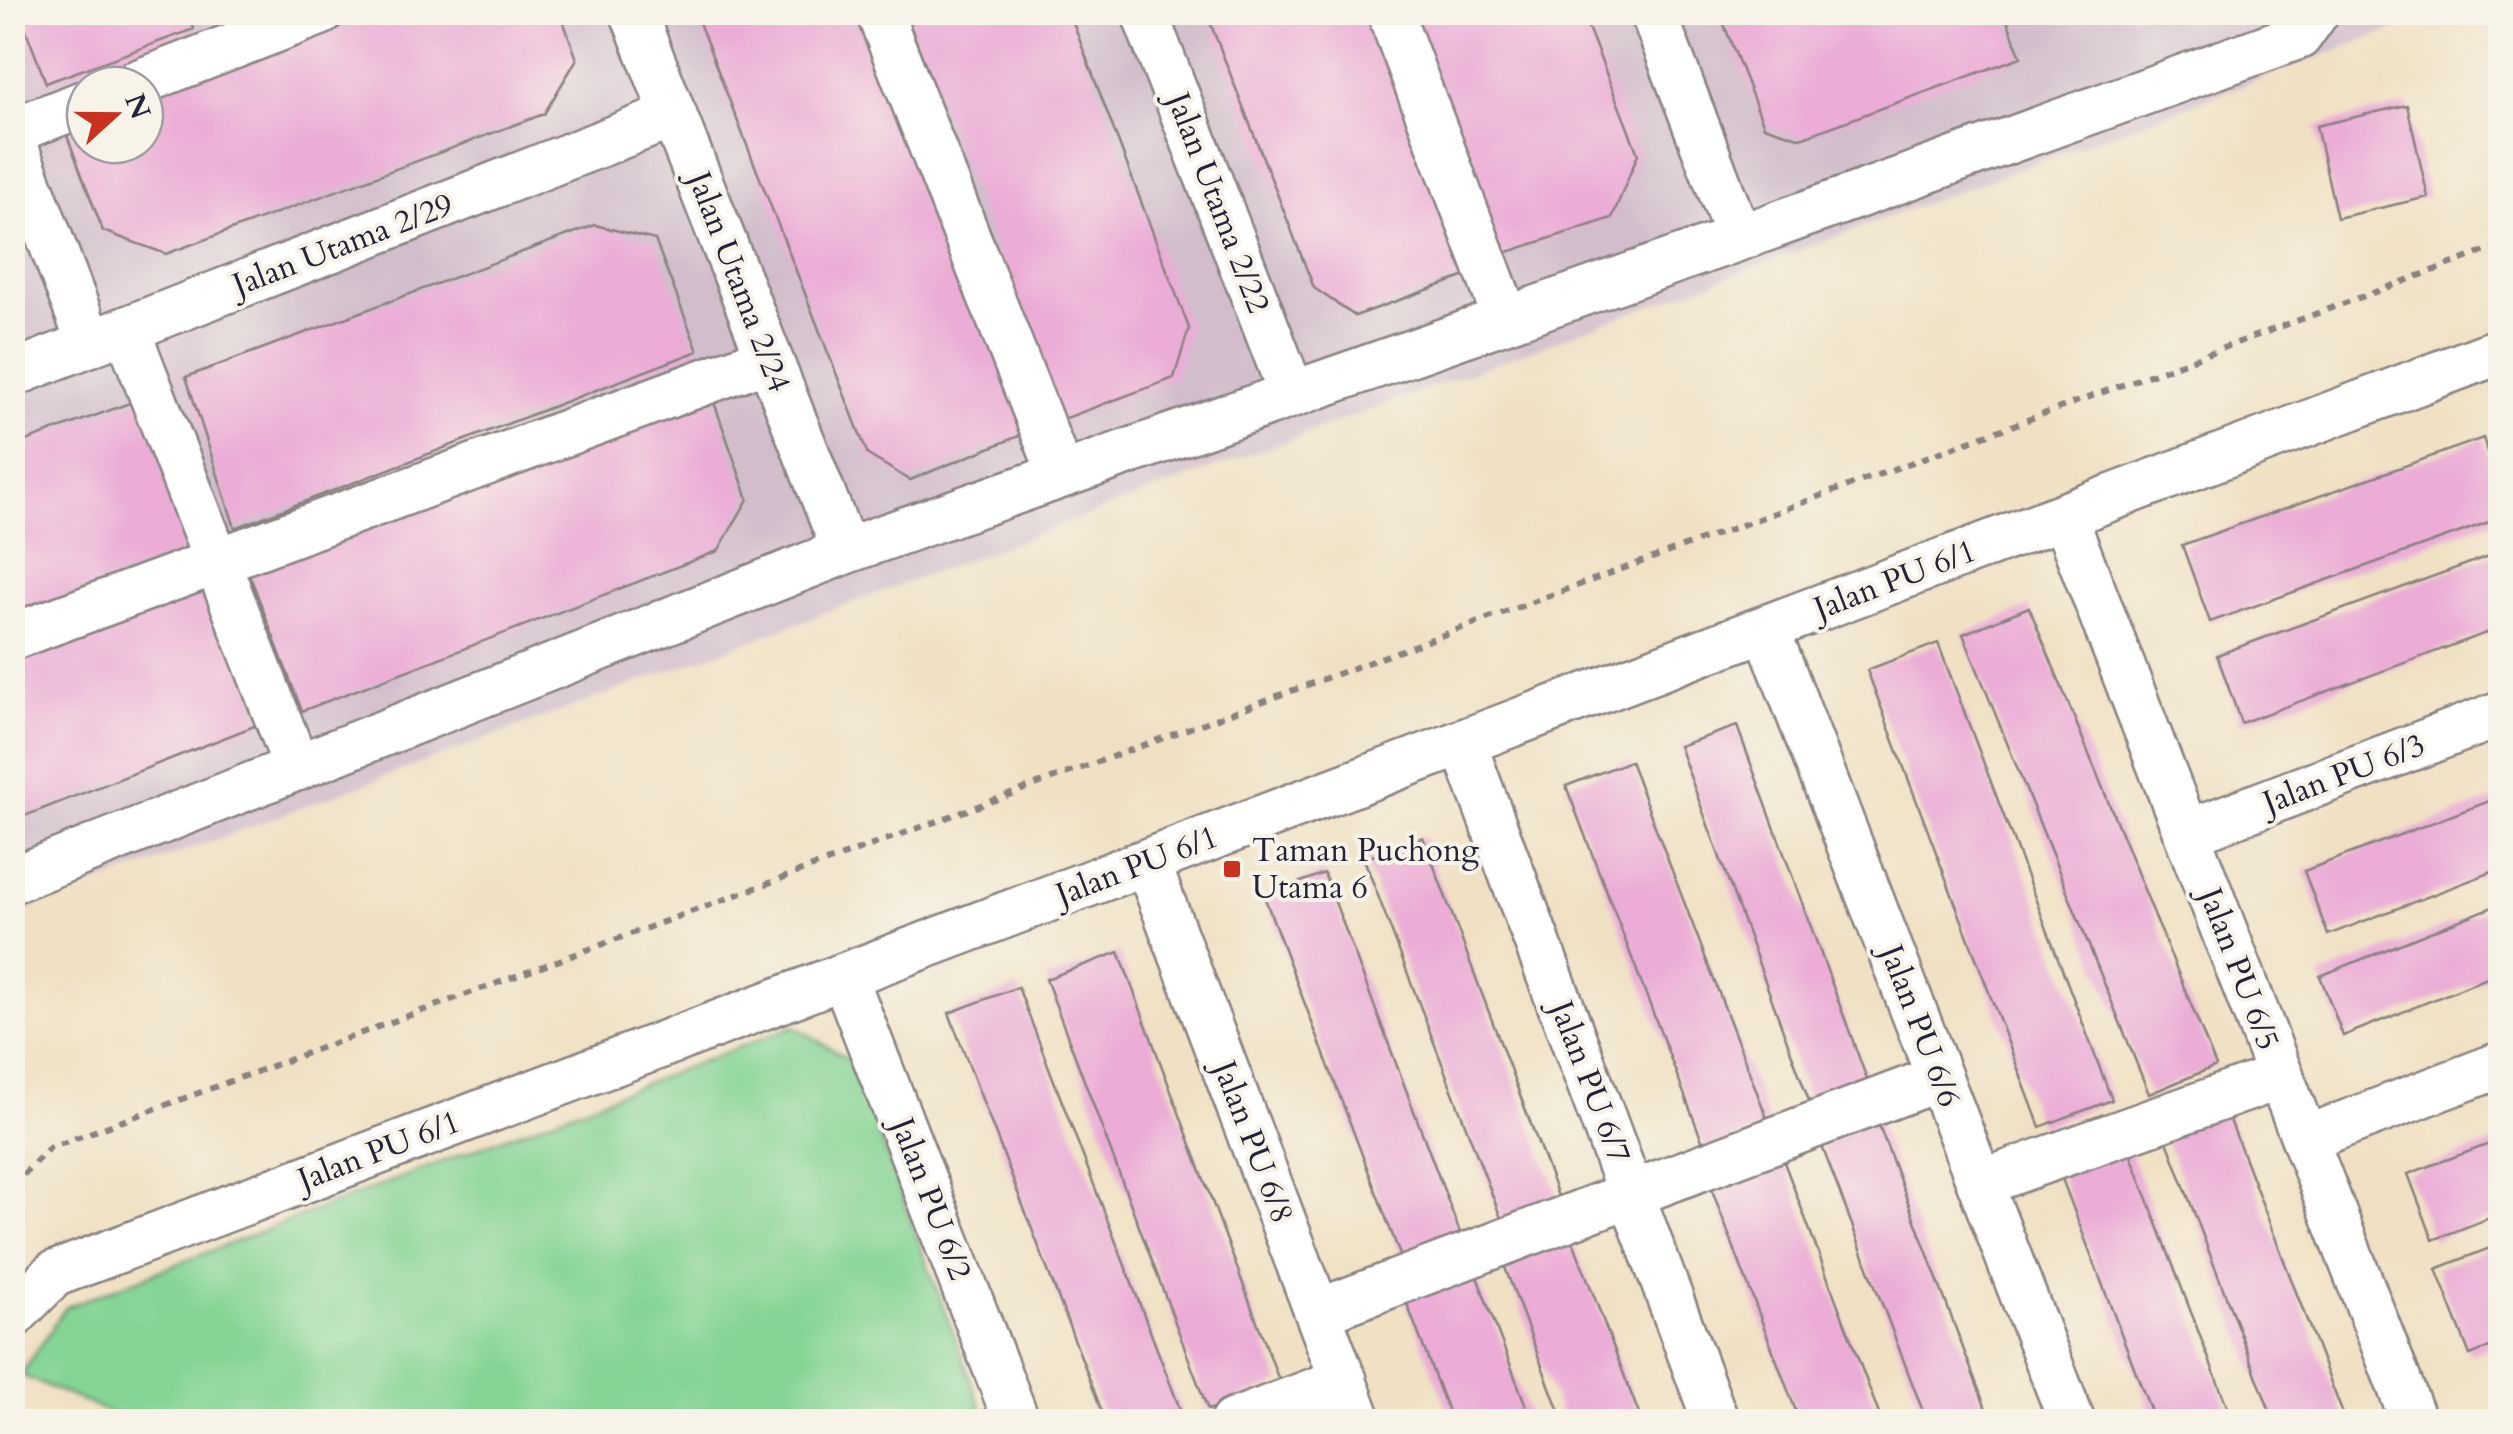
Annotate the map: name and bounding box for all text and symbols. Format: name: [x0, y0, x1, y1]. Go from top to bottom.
north arrow: [65, 65, 165, 165]
street label: Jalan Utama 2/22: [1154, 83, 1280, 319]
text: N: [115, 88, 159, 125]
street label: Jalan Utama 2/24: [675, 162, 801, 398]
street label: Jalan Utama 2/29: [223, 183, 459, 309]
street label: Jalan PU 6/1: [1804, 529, 1982, 632]
street label: Jalan PU 6/3: [2253, 723, 2431, 826]
street label: Jalan PU 6/1: [1046, 815, 1224, 918]
place label: Taman Puchong Utama 6: [1252, 829, 1479, 910]
marker: Taman Puchong Utama 6: [1221, 858, 1243, 880]
street label: Jalan PU 6/5: [2187, 878, 2290, 1056]
street label: Jalan PU 6/6: [1868, 935, 1971, 1113]
street label: Jalan PU 6/7: [1538, 991, 1641, 1169]
street label: Jalan PU 6/8: [1201, 1051, 1304, 1229]
street label: Jalan PU 6/1: [288, 1100, 466, 1203]
street label: Jalan PU 6/2: [879, 1108, 982, 1286]

